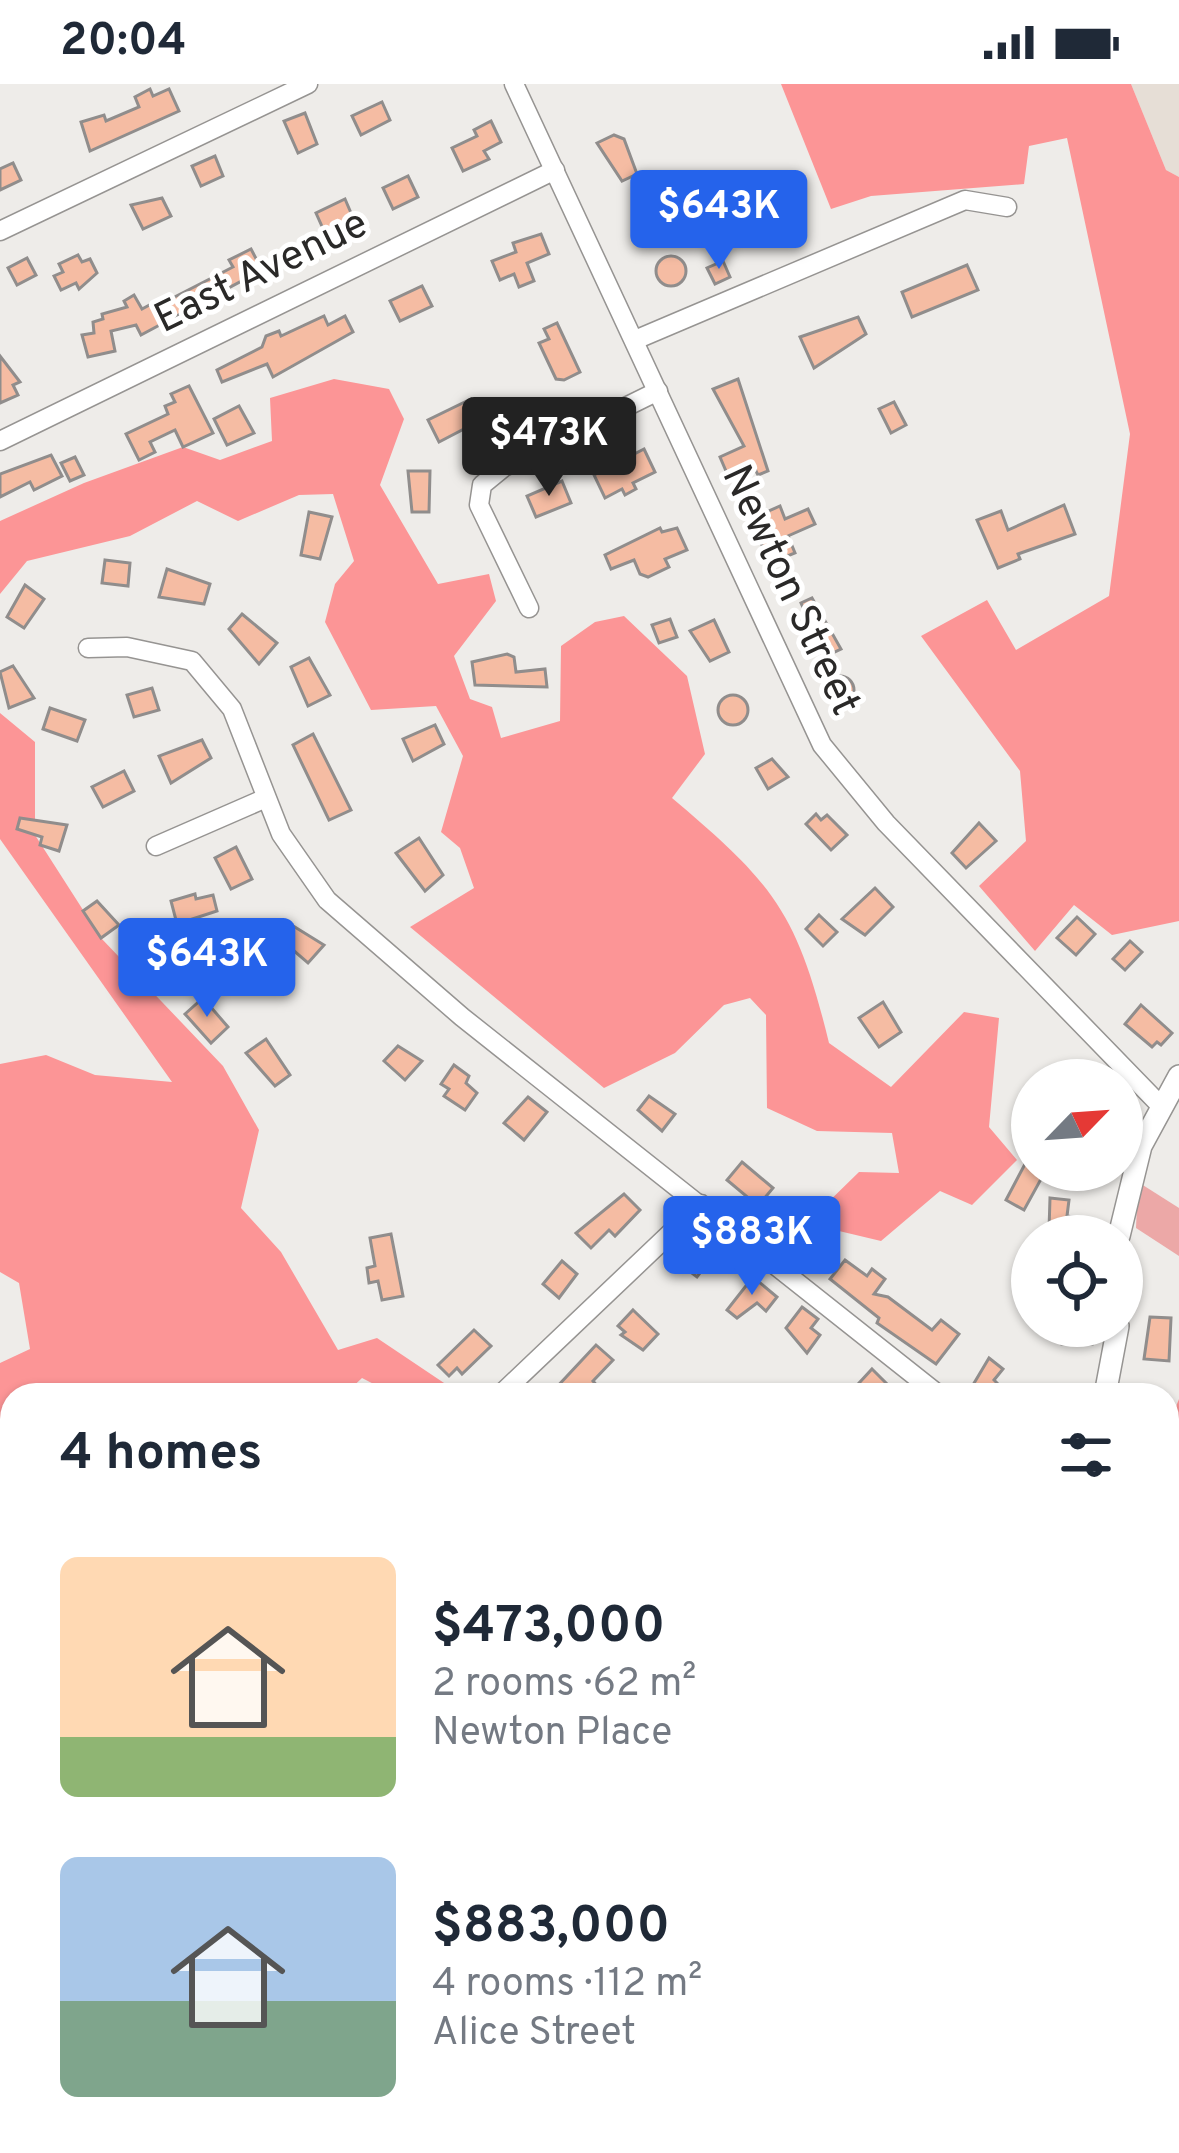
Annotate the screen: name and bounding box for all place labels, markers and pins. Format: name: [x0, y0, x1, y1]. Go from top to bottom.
pin: $643K: [635, 170, 803, 272]
pin: $473K: [465, 397, 633, 499]
pin: $643K: [123, 918, 291, 1020]
pin: $883K: [668, 1196, 836, 1298]

